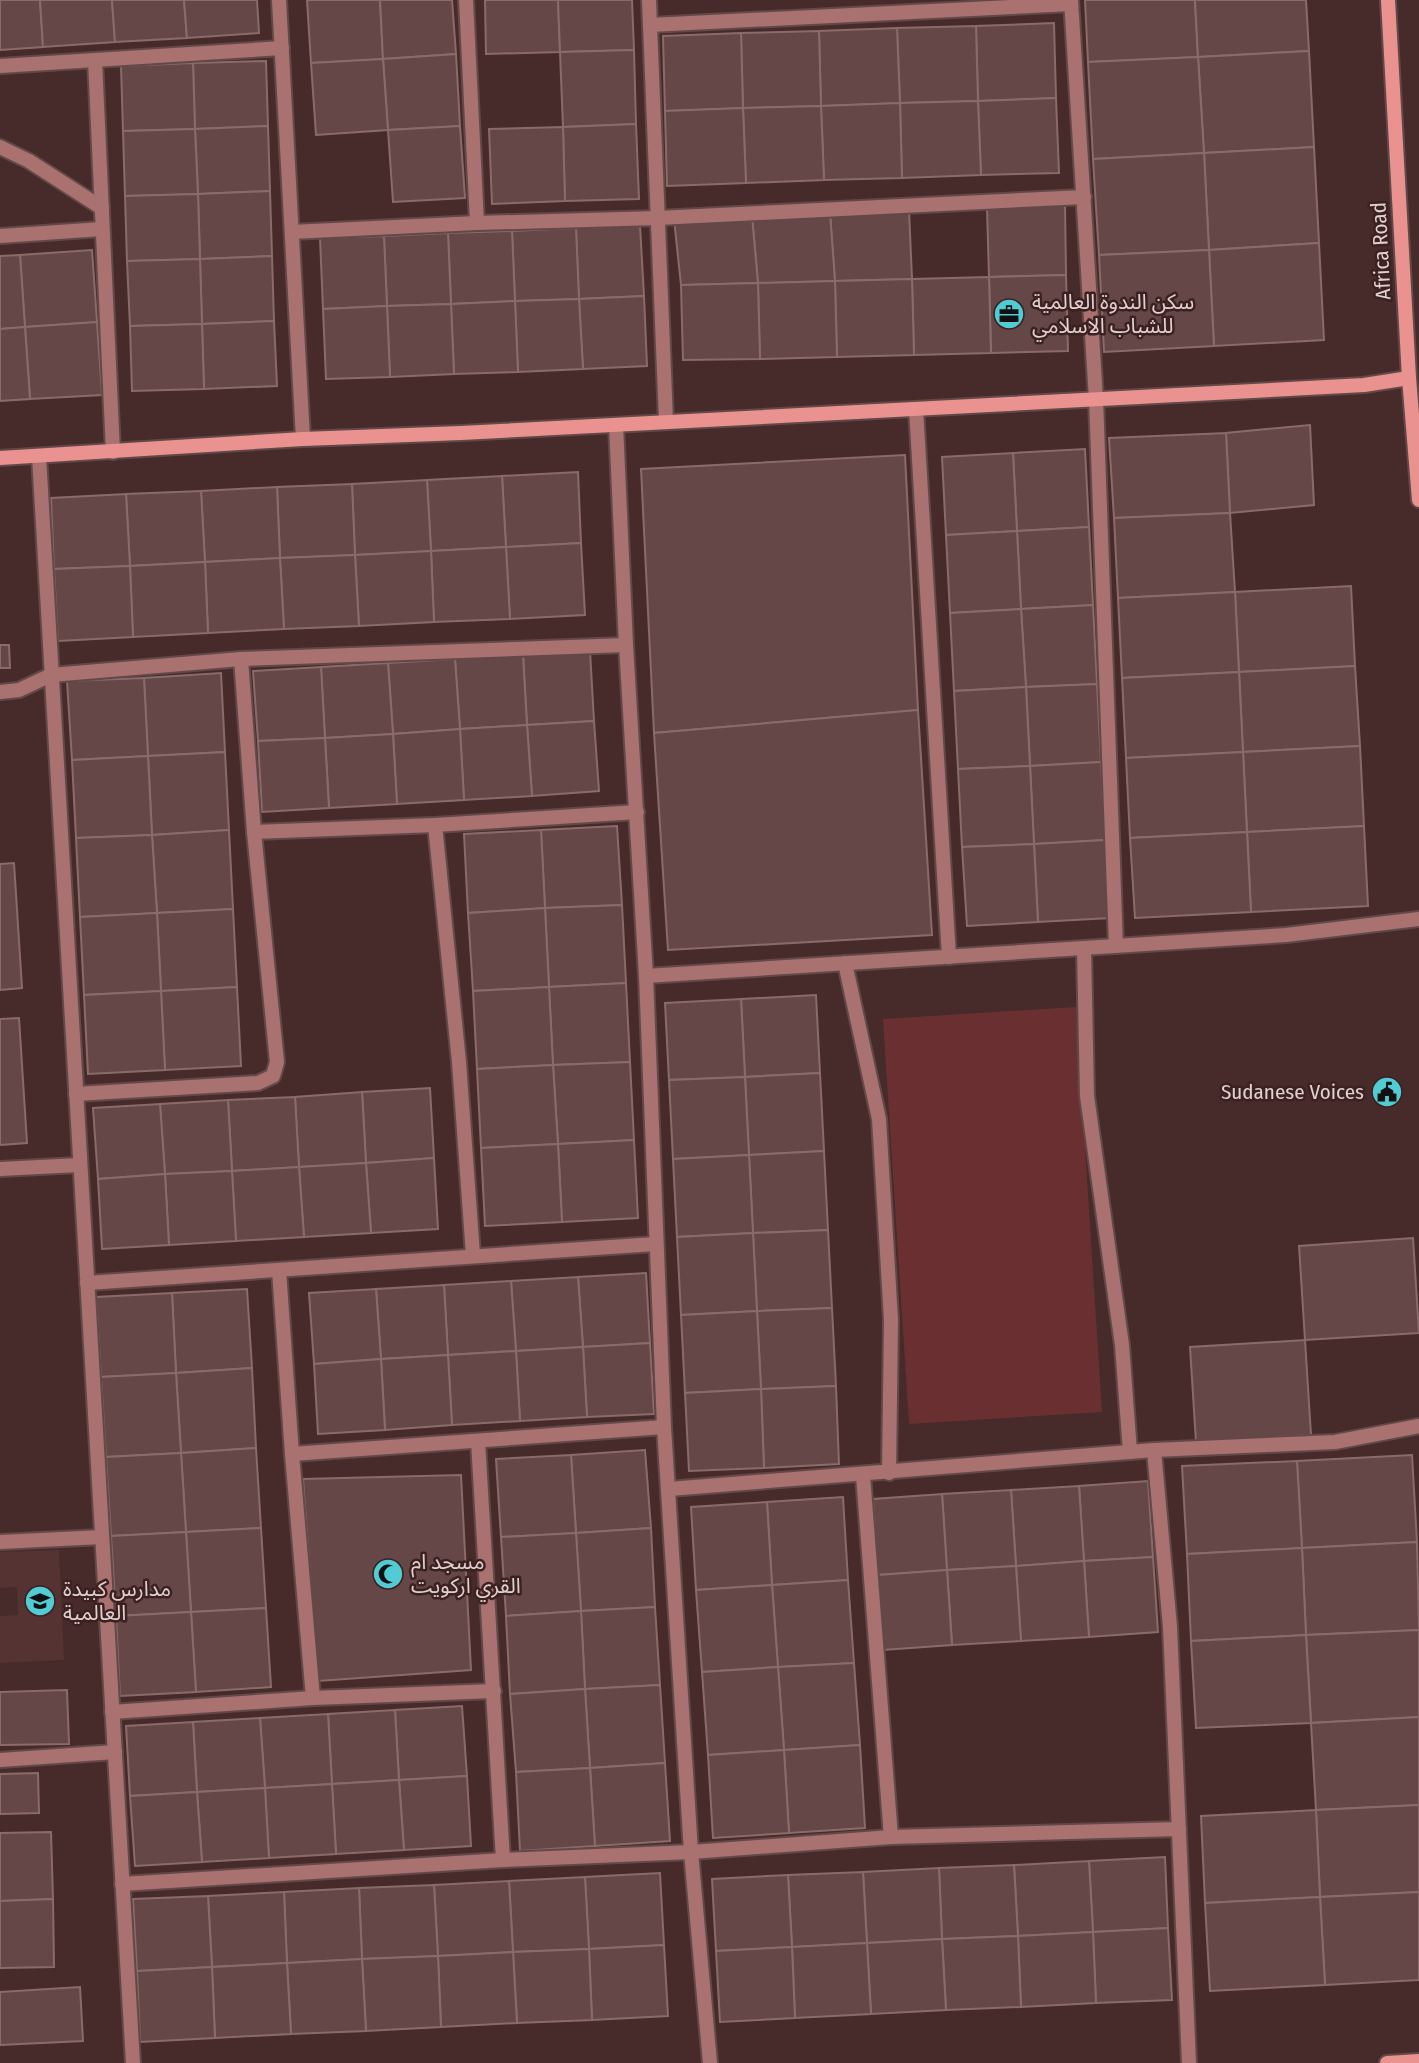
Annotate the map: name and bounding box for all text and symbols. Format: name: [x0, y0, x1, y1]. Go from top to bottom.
street label: Africa Road: [1365, 202, 1397, 300]
place label: سكن الندوة العالمية للشباب الاسلامي: [1032, 289, 1194, 342]
office icon: سكن الندوة العالمية للشباب الاسلامي: [992, 297, 1026, 331]
public building icon: Sudanese Voices: [1370, 1075, 1404, 1109]
place label: Sudanese Voices: [1221, 1079, 1364, 1105]
place label: مسجد ام القري اركويت: [411, 1549, 521, 1602]
mosque icon: مسجد ام القري اركويت: [371, 1557, 405, 1591]
place label: مدارس كبيدة العالمية: [63, 1576, 171, 1626]
school or university icon: مدارس كبيدة العالمية: [23, 1584, 57, 1618]

